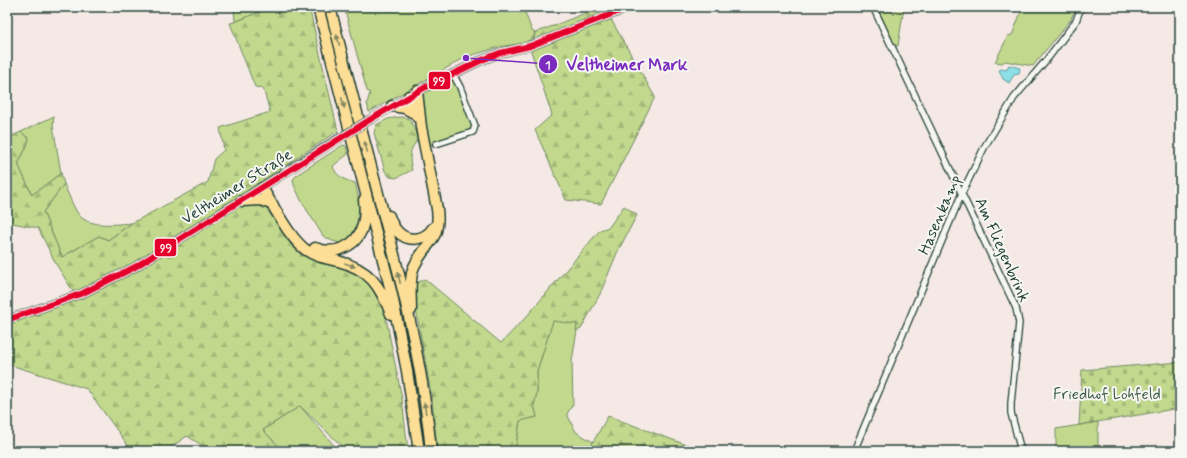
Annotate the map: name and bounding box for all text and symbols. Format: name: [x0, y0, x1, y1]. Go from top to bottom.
one-way arrow: [335, 34, 341, 46]
callout: Veltheimer Mark: [538, 50, 695, 79]
text: Veltheimer Mark: [566, 54, 688, 76]
text: 1: [545, 58, 551, 74]
line badge: 99: [428, 71, 451, 90]
text: 99: [433, 75, 445, 89]
one-way arrow: [340, 97, 346, 110]
one-way arrow: [363, 141, 369, 153]
street label: Veltheimer Straße: [178, 144, 297, 230]
street label: Hasenkamp: [914, 172, 966, 258]
street label: Am Fliegenbrink: [970, 194, 1034, 306]
line badge: 99: [154, 238, 177, 257]
text: 99: [160, 242, 172, 256]
one-way arrow: [344, 262, 356, 268]
one-way arrow: [396, 272, 402, 284]
park label: Friedhof Lohfeld: [1053, 384, 1161, 405]
one-way arrow: [422, 402, 428, 414]

